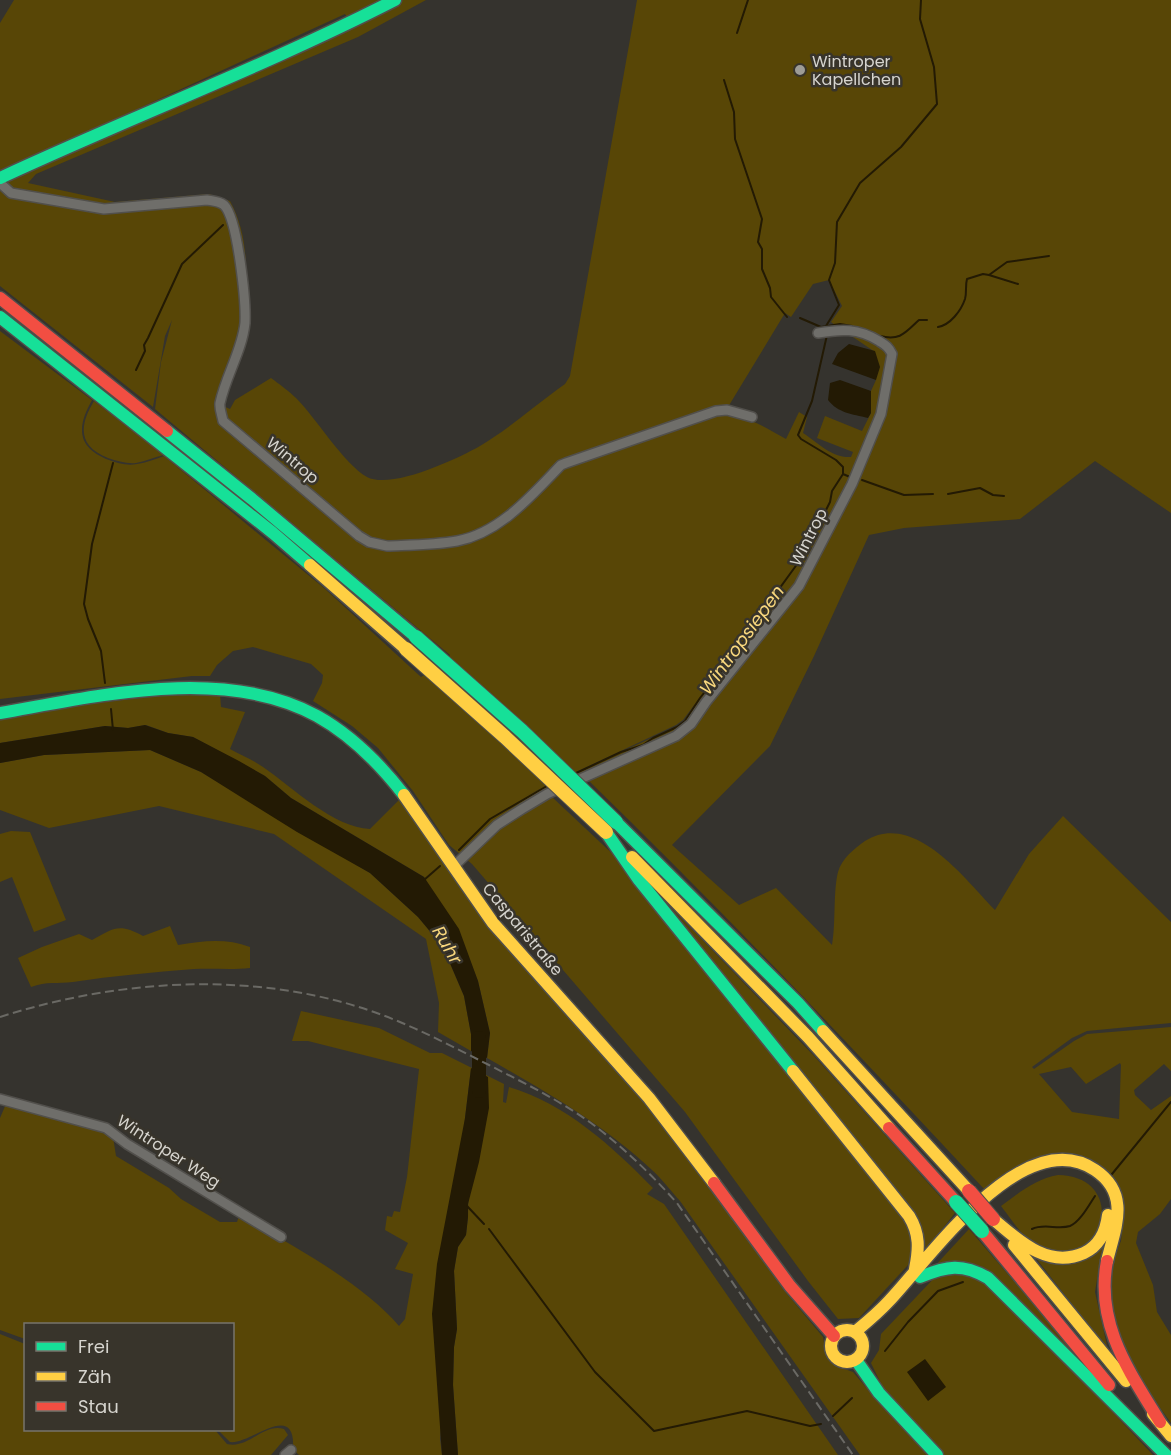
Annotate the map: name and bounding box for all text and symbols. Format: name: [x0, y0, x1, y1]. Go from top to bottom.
place label: Wintroper Kapellchen: [812, 50, 901, 91]
marker: Wintroper Kapellchen: [793, 63, 807, 77]
street label: Wintrop: [261, 431, 324, 489]
street label: Wintrop: [784, 504, 833, 570]
water label: Wintropsiepen: [693, 580, 790, 700]
street label: Casparistraße: [477, 878, 568, 981]
water label: Ruhr: [426, 921, 469, 970]
street label: Wintroper Weg: [112, 1109, 225, 1194]
legend: [24, 1323, 234, 1431]
text: Frei: [78, 1334, 109, 1359]
text: Zäh: [78, 1364, 111, 1389]
text: Stau: [78, 1394, 119, 1419]

